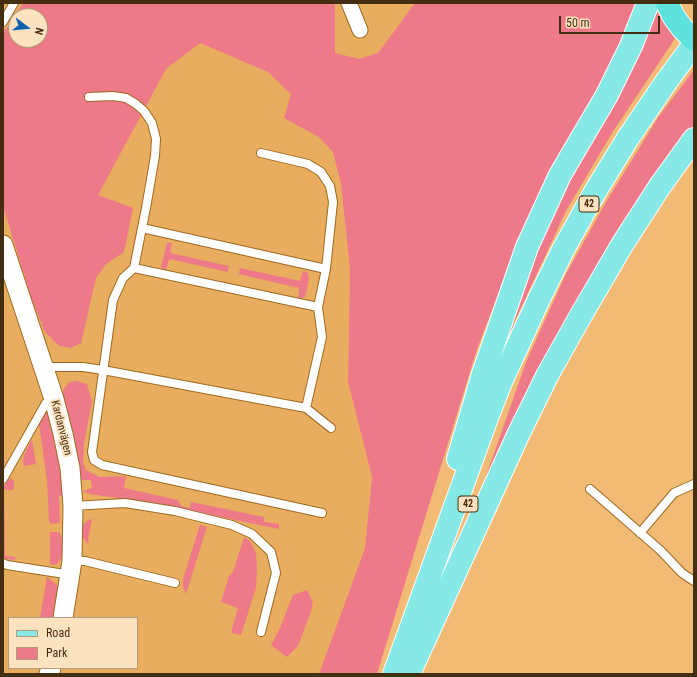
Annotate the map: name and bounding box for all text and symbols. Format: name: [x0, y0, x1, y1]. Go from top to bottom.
north arrow: [8, 8, 48, 48]
scale bar: [561, 8, 662, 34]
text: 50 m: [566, 16, 590, 30]
text: N: [32, 26, 46, 36]
road number: 42: [579, 196, 599, 212]
street label: Kardanvägen: [48, 399, 74, 457]
road number: 42: [458, 496, 478, 512]
legend: [8, 617, 138, 669]
text: Road: [46, 626, 70, 640]
text: Park: [46, 646, 67, 660]

